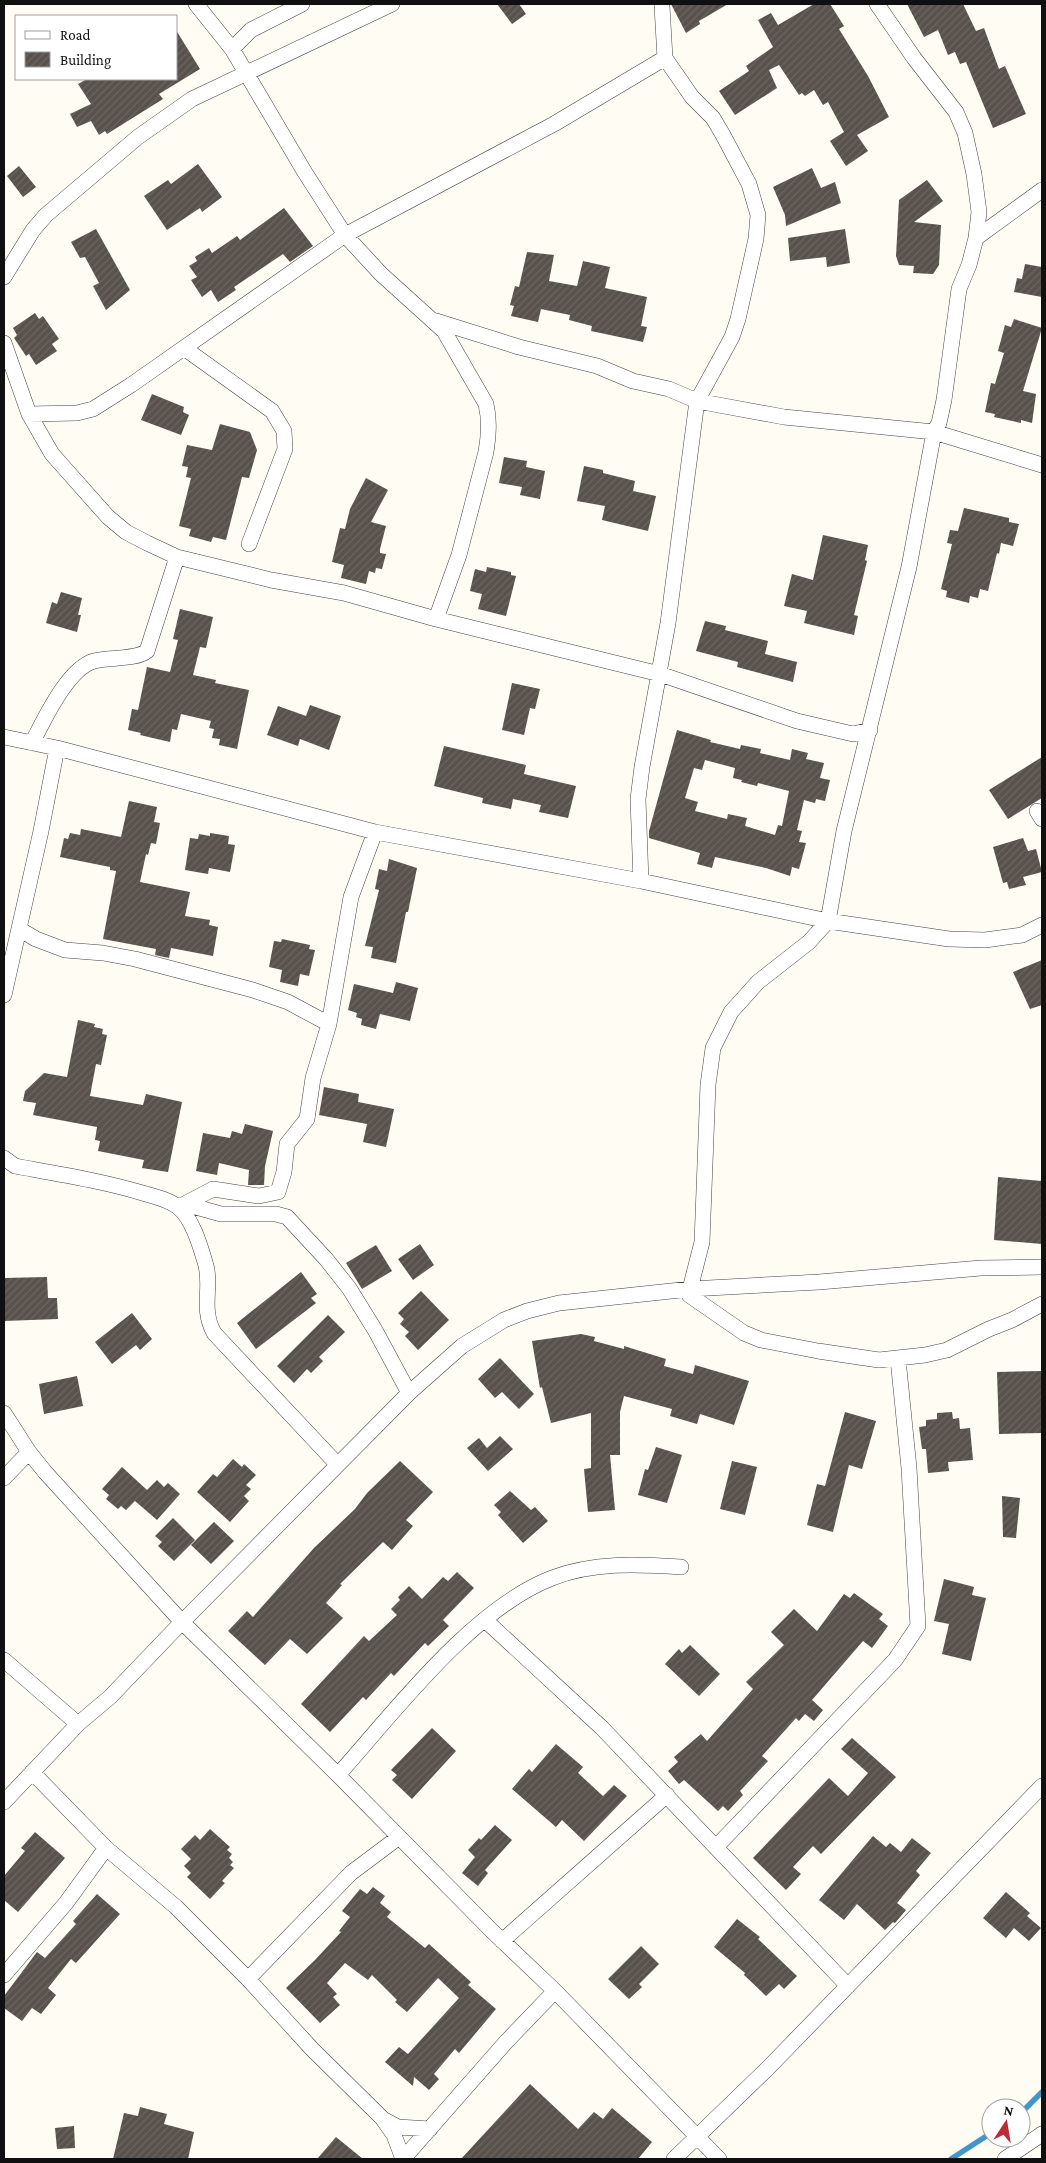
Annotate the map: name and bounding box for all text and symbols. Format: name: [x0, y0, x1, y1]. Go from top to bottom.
legend: [15, 15, 178, 80]
text: Road: [60, 27, 91, 43]
text: Building: [60, 52, 111, 69]
north arrow: [981, 2098, 1031, 2148]
text: N: [1002, 2101, 1015, 2119]

